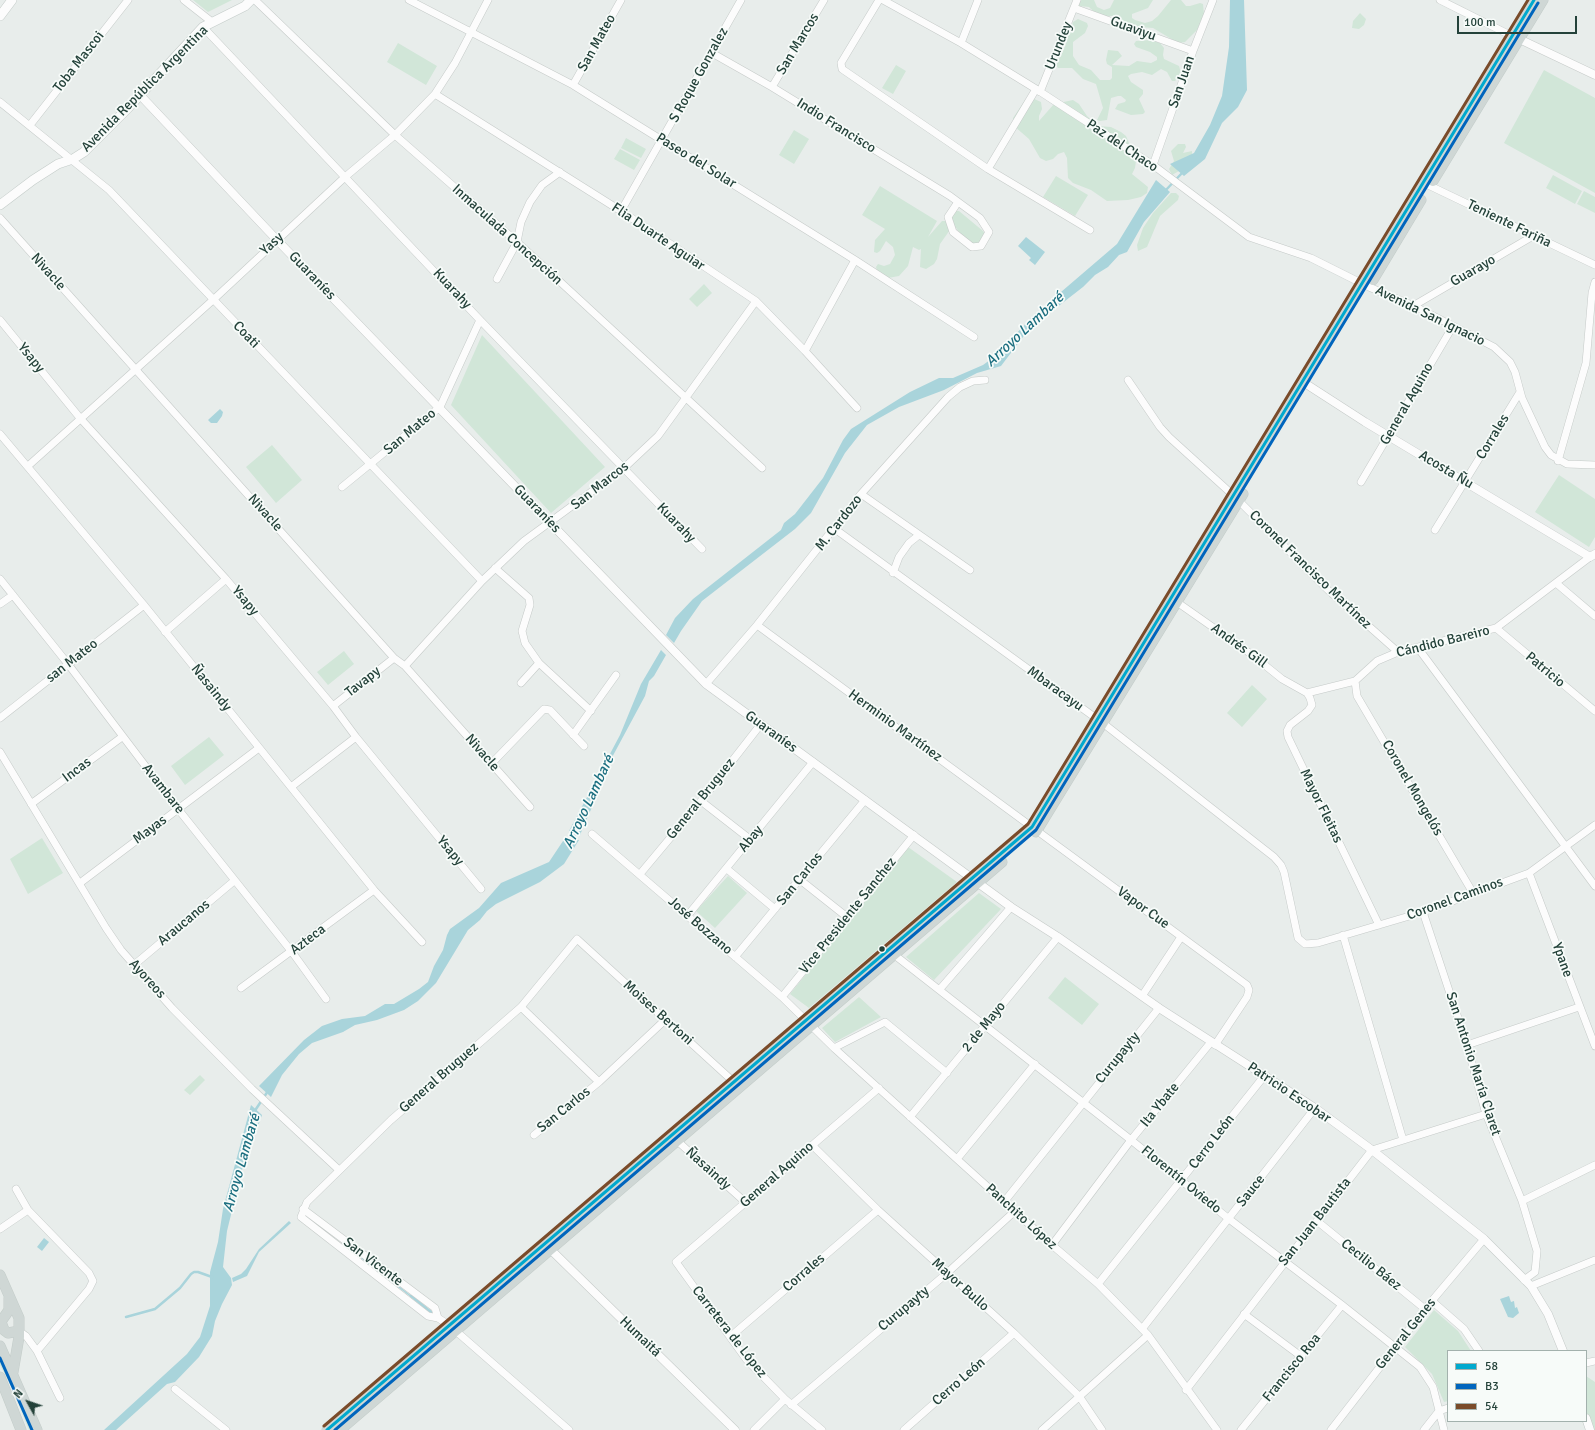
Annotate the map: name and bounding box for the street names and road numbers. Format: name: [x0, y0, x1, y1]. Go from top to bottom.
street label: San Marcos: [773, 10, 823, 78]
street label: San Mateo: [574, 11, 620, 75]
street label: Guaviyu: [1108, 13, 1158, 45]
street label: Urundey: [1042, 19, 1076, 73]
street label: Avenida República Argentina: [78, 22, 212, 156]
street label: S Roque Gonzalez: [666, 25, 732, 125]
street label: Toba Mascoi: [50, 28, 108, 96]
street label: San Juan: [1165, 54, 1199, 110]
street label: Indio Francisco: [793, 95, 879, 157]
street label: Paz del Chaco: [1083, 116, 1161, 176]
street label: Paseo del Solar: [653, 130, 739, 192]
street label: Inmaculada Concepción: [448, 181, 566, 289]
street label: Teniente Fariña: [1464, 196, 1554, 252]
street label: Flia Duarte Aguiar: [608, 200, 708, 274]
street label: Yasy: [257, 229, 287, 259]
street label: Guaraníes: [285, 248, 339, 304]
street label: Nivacle: [27, 250, 69, 294]
street label: Guarayo: [1447, 251, 1499, 291]
street label: Kuarahy: [429, 265, 475, 313]
street label: Avenida San Ignacio: [1372, 282, 1488, 350]
street label: Coati: [229, 318, 263, 352]
street label: Ysapy: [14, 340, 48, 376]
street label: General Aquino: [1377, 360, 1437, 448]
street label: San Mateo: [381, 405, 439, 459]
street label: Corrales: [1473, 411, 1513, 463]
street label: Acosta Ñu: [1416, 447, 1476, 493]
street label: San Marcos: [568, 458, 632, 514]
street label: Guaraníes: [510, 481, 564, 537]
street label: Nivacle: [244, 491, 286, 535]
street label: M. Cardozo: [812, 492, 866, 554]
street label: Kuarahy: [653, 500, 699, 546]
street label: Coronel Francisco Martínez: [1245, 507, 1375, 633]
street label: Ysapy: [228, 583, 262, 619]
street label: Andrés Gill: [1208, 620, 1270, 672]
street label: Cándido Bareiro: [1395, 622, 1491, 662]
street label: san Mateo: [43, 636, 101, 686]
street label: Patricio: [1522, 649, 1568, 691]
street label: Ñasaindy: [187, 661, 235, 715]
street label: Tavapy: [342, 663, 384, 701]
street label: Mbaracayu: [1024, 663, 1086, 715]
street label: Herminio Martínez: [845, 686, 945, 766]
street label: Guaraníes: [742, 707, 800, 757]
street label: Nivacle: [461, 731, 503, 775]
street label: Coronel Mongelós: [1378, 737, 1446, 839]
street label: Incas: [59, 754, 95, 786]
street label: General Bruguez: [663, 755, 739, 843]
street label: Avambare: [138, 760, 188, 818]
street label: Mayor Fleitas: [1296, 766, 1346, 846]
street label: Mayas: [130, 812, 170, 848]
street label: Abay: [735, 822, 767, 856]
street label: Ysapy: [433, 833, 467, 869]
street label: San Carlos: [773, 849, 827, 909]
street label: Vice Presidente Sanchez: [796, 854, 900, 978]
street label: Coronel Caminos: [1405, 874, 1505, 924]
street label: Vapor Cue: [1114, 883, 1172, 933]
street label: José Bozzano: [664, 893, 736, 959]
street label: Araucanos: [154, 896, 214, 950]
street label: Azteca: [287, 921, 329, 959]
street label: Ypane: [1548, 940, 1576, 980]
street label: Ayoreos: [125, 956, 169, 1002]
street label: Moises Bertoni: [619, 977, 697, 1049]
street label: San Antonio María Claret: [1442, 990, 1504, 1138]
street label: 2 de Mayo: [959, 998, 1009, 1056]
street label: Curupayty: [1092, 1029, 1144, 1087]
street label: General Bruguez: [396, 1039, 482, 1117]
street label: Patricio Escobar: [1244, 1059, 1334, 1127]
street label: Ita Ybate: [1137, 1079, 1183, 1131]
street label: San Carlos: [534, 1083, 594, 1137]
street label: Cerro León: [1185, 1111, 1239, 1173]
street label: General Aquino: [737, 1138, 817, 1212]
street label: Florentín Oviedo: [1137, 1142, 1225, 1218]
street label: Ñasaindy: [682, 1144, 734, 1194]
street label: Sauce: [1233, 1172, 1269, 1210]
street label: San Juan Bautista: [1275, 1174, 1355, 1270]
street label: Panchito López: [982, 1181, 1060, 1253]
street label: San Vicente: [340, 1234, 406, 1290]
street label: Cecilio Báez: [1337, 1236, 1405, 1294]
street label: Corrales: [780, 1250, 828, 1296]
street label: Mayor Bullo: [928, 1255, 992, 1315]
street label: Carretera de López: [688, 1283, 770, 1381]
street label: Curupayty: [875, 1283, 933, 1335]
street label: General Genes: [1372, 1295, 1440, 1373]
street label: Humaitá: [616, 1313, 664, 1361]
street label: Francisco Roa: [1259, 1330, 1325, 1406]
street label: Cerro León: [929, 1354, 989, 1410]

